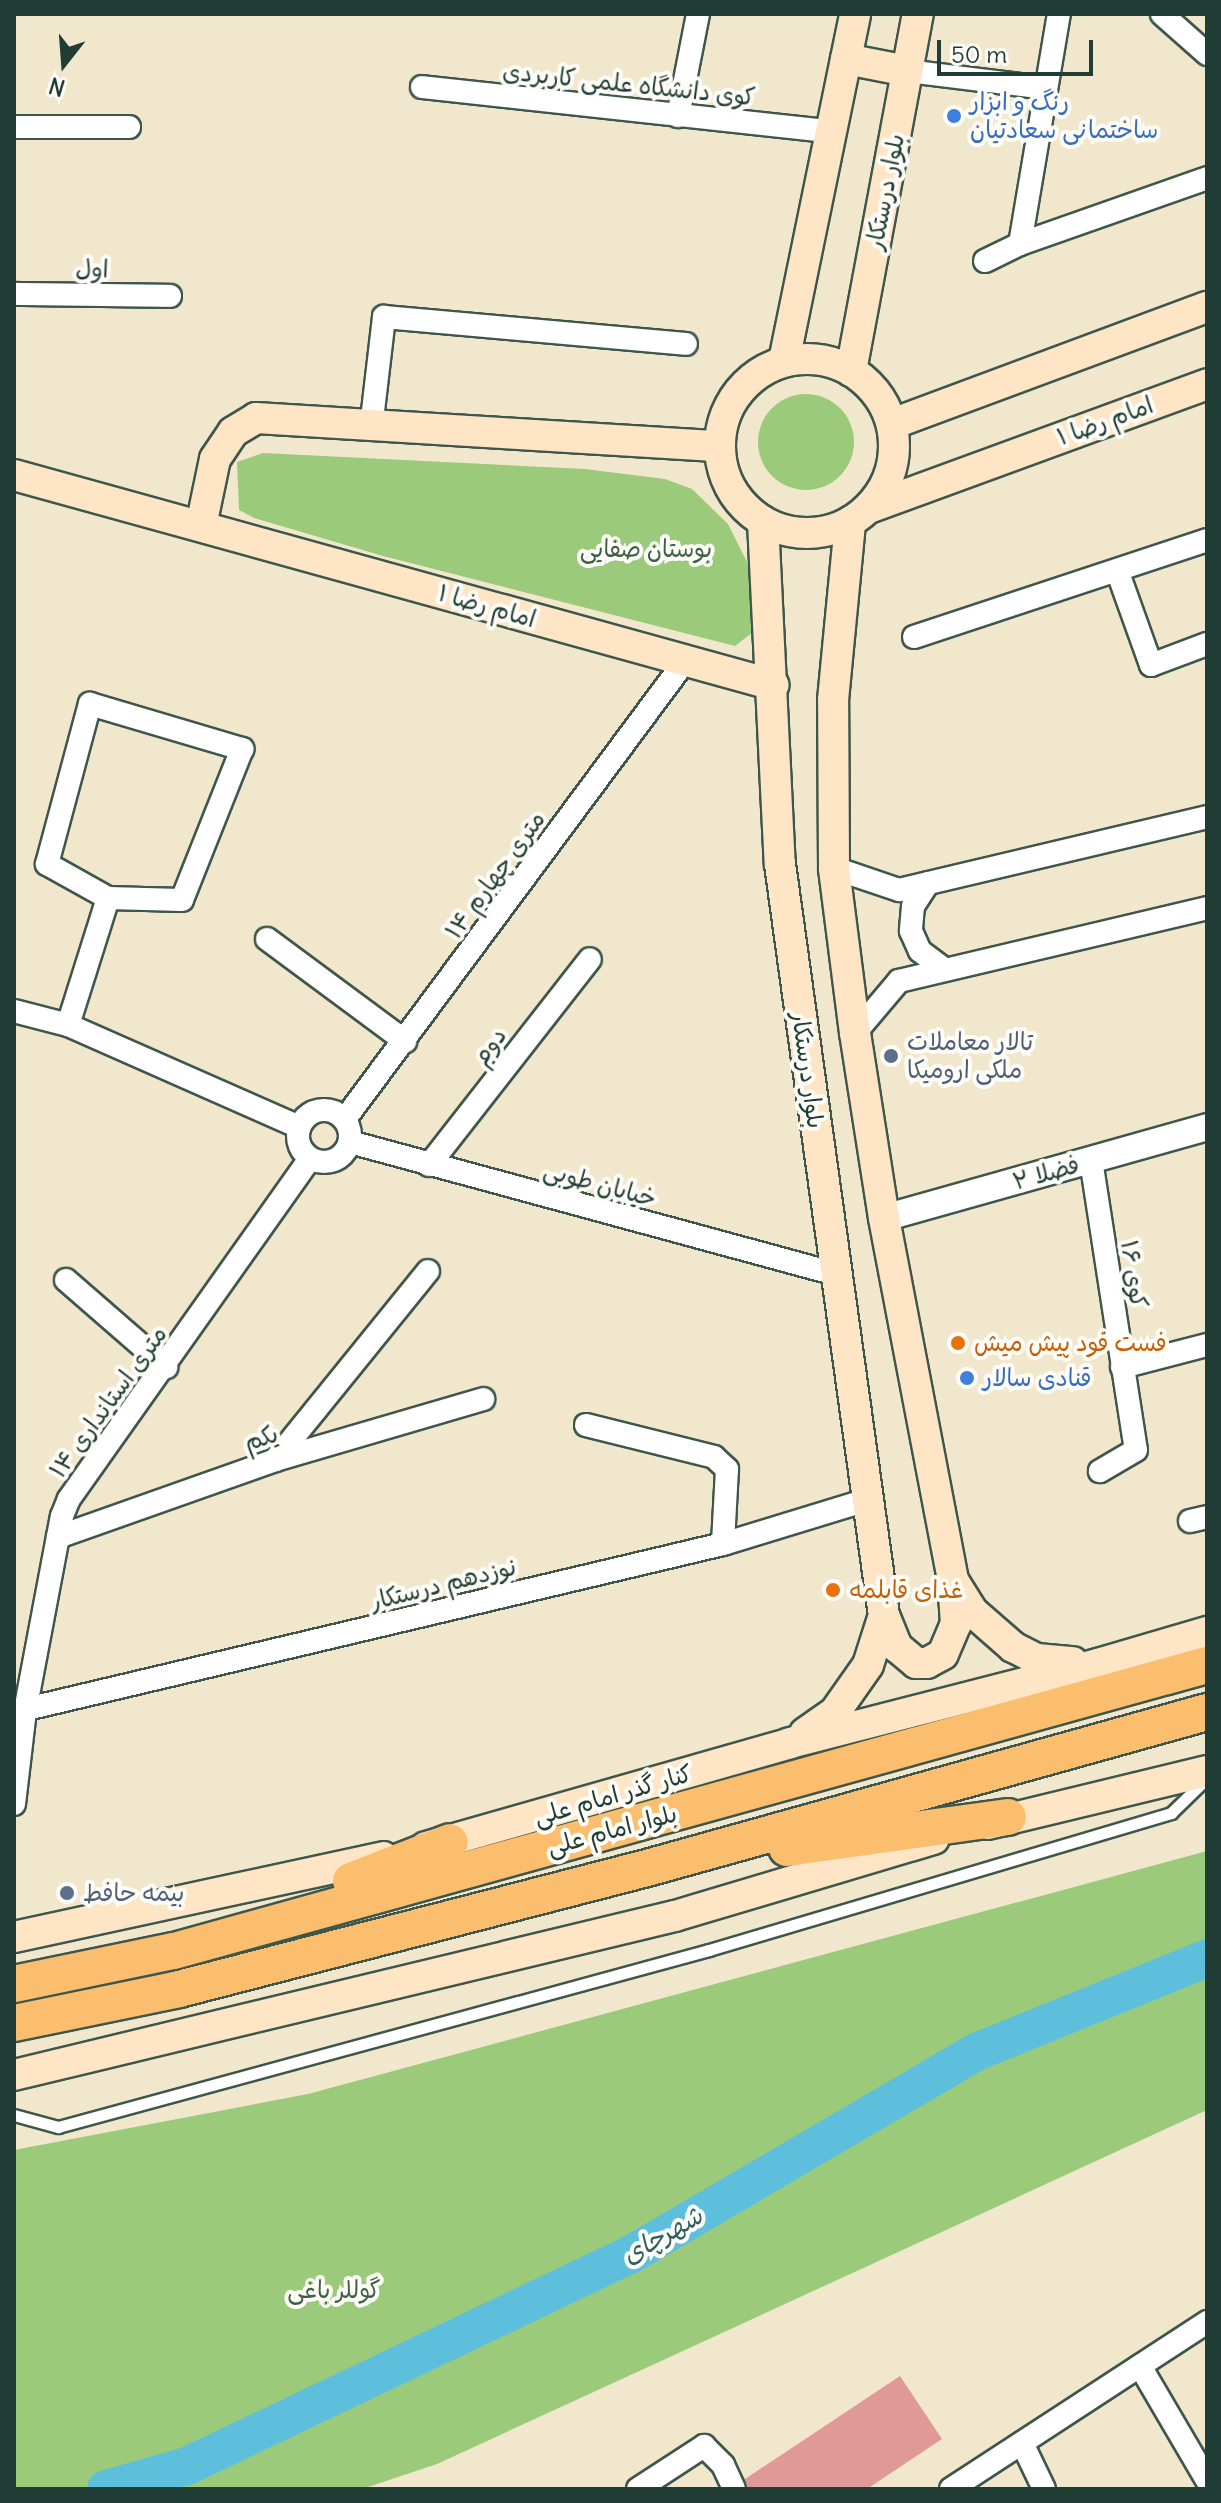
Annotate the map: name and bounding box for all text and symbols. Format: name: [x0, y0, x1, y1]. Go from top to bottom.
north arrow: [24, 24, 104, 104]
scale bar: [941, 24, 1097, 74]
text: 50 m: [951, 39, 1007, 69]
street label: کوی دانشگاه علمی کاربردی: [501, 56, 757, 112]
text: N: [46, 71, 68, 103]
place label: رنگ و ابزار ساختمانی سعادتیان: [970, 88, 1158, 144]
marker: رنگ و ابزار ساختمانی سعادتیان: [945, 107, 963, 125]
street label: بلوار درستکار: [860, 131, 910, 253]
street label: اول: [75, 254, 109, 284]
street label: امام رضا ۱: [1053, 390, 1157, 452]
park label: بوستان صفایی: [580, 535, 712, 563]
street label: امام رضا ۱: [435, 578, 539, 634]
street label: ۱۴ متری چهارم: [439, 806, 551, 944]
street label: بلوار درستکار: [786, 1010, 830, 1130]
street label: دوم: [466, 1022, 512, 1070]
place label: تالار معاملات ملکی ارومیکا: [907, 1028, 1033, 1084]
marker: تالار معاملات ملکی ارومیکا: [882, 1047, 900, 1065]
street label: فضلا ۲: [1009, 1150, 1083, 1196]
street label: خیابان طوبی: [540, 1155, 660, 1213]
street label: کوی ۱۶: [1114, 1238, 1154, 1310]
street label: ۱۴ متری استانداری: [43, 1320, 173, 1484]
place label: فست فود پیش میش: [974, 1329, 1167, 1357]
marker: فست فود پیش میش: [949, 1334, 967, 1352]
place label: قنادی سالار: [983, 1364, 1092, 1392]
marker: قنادی سالار: [958, 1369, 976, 1387]
street label: یکم: [240, 1419, 282, 1457]
street label: نوزدهم درستکار: [367, 1552, 519, 1616]
place label: غذای قابلمه: [849, 1576, 963, 1604]
marker: غذای قابلمه: [824, 1581, 842, 1599]
street label: کنار گذر امام علی: [531, 1759, 695, 1831]
street label: بلوار امام علی: [544, 1799, 680, 1861]
place label: بیمه حافط: [83, 1879, 185, 1907]
marker: بیمه حافط: [58, 1884, 76, 1902]
water label: شهرچای: [616, 2200, 708, 2270]
park label: گوللر باغی: [287, 2276, 381, 2304]

